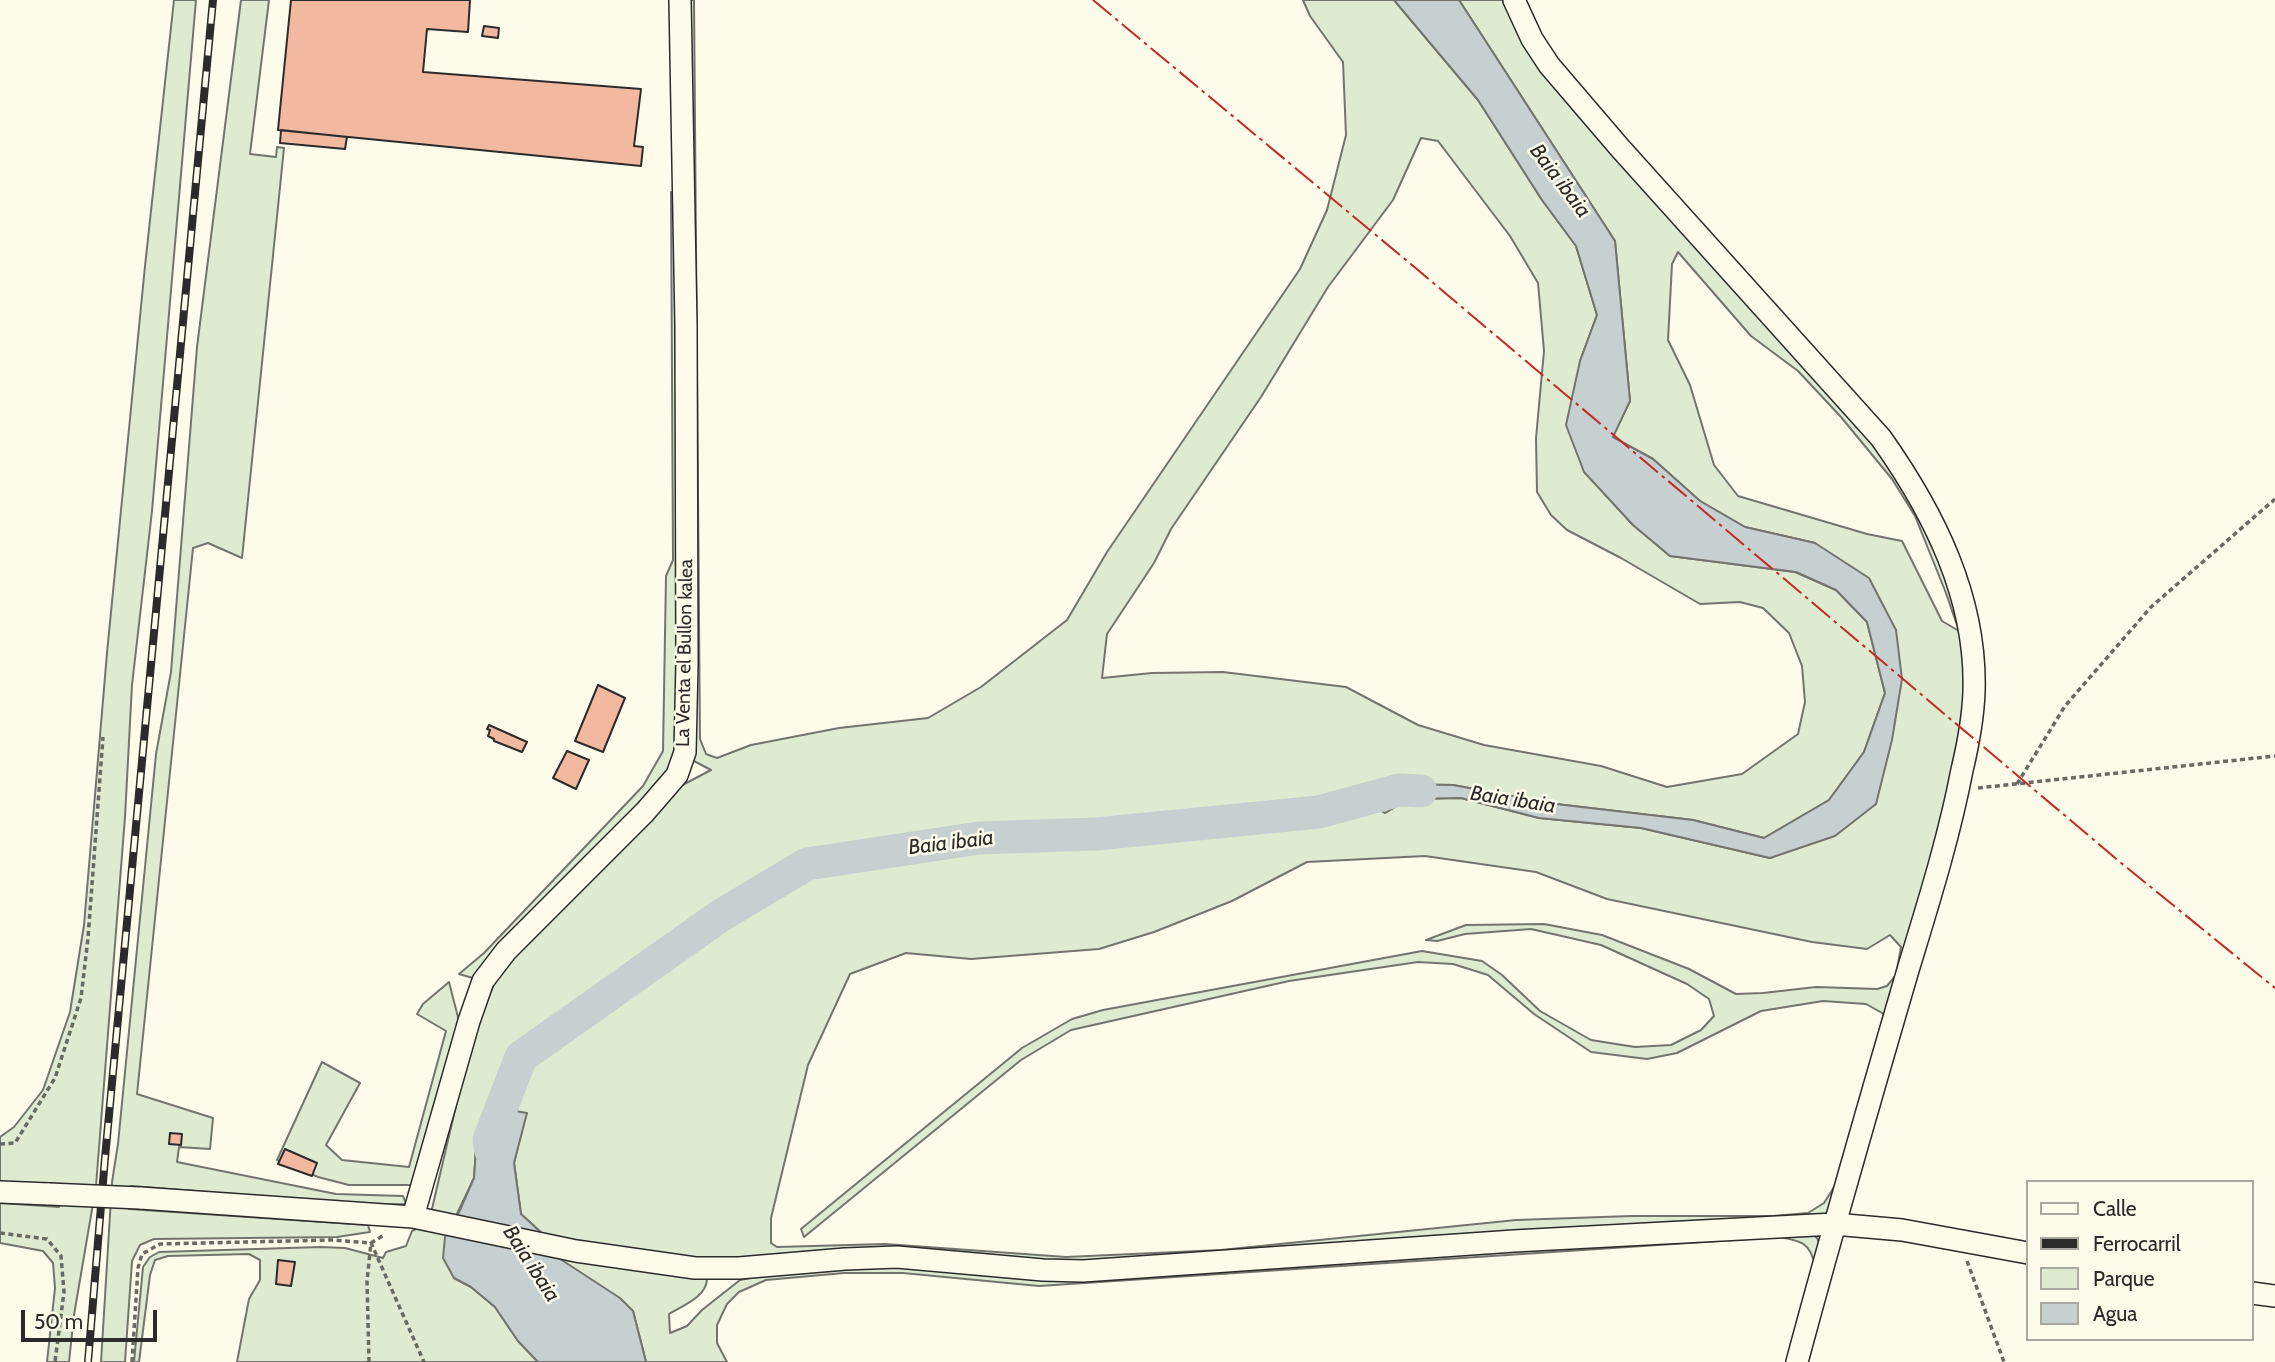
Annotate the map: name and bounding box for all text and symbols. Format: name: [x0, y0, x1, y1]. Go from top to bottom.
water label: Baia ibaia: [1524, 139, 1596, 223]
street label: La Venta el Bullon kalea: [672, 559, 698, 747]
water label: Baia ibaia: [1469, 781, 1557, 819]
water label: Baia ibaia: [907, 825, 995, 861]
legend: [2026, 1180, 2254, 1341]
text: Calle: [2093, 1196, 2137, 1221]
water label: Baia ibaia: [497, 1221, 565, 1307]
text: Ferrocarril: [2093, 1231, 2181, 1256]
text: Parque: [2093, 1266, 2155, 1291]
scale bar: [24, 1296, 161, 1340]
text: Agua: [2093, 1301, 2137, 1326]
text: 50 m: [34, 1309, 83, 1334]

